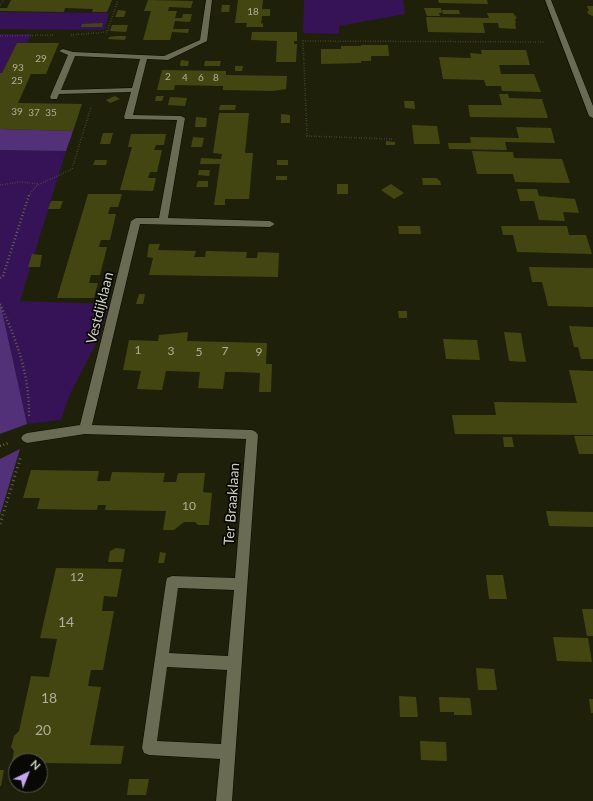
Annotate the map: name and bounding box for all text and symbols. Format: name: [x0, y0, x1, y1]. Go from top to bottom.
house number: 18: [247, 6, 259, 18]
house number: 29: [35, 53, 47, 65]
house number: 93: [12, 62, 24, 74]
house number: 2: [165, 71, 171, 83]
house number: 4: [182, 72, 188, 84]
house number: 6: [198, 72, 204, 84]
house number: 8: [213, 72, 219, 84]
house number: 25: [11, 75, 23, 87]
house number: 39: [11, 106, 23, 118]
house number: 37: [28, 107, 40, 119]
house number: 35: [45, 107, 57, 119]
street label: Vestdijklaan: [83, 270, 117, 346]
house number: 1: [135, 343, 141, 357]
house number: 3: [168, 344, 174, 358]
house number: 7: [222, 344, 228, 358]
house number: 5: [196, 345, 202, 359]
house number: 9: [256, 345, 262, 359]
street label: Ter Braaklaan: [221, 462, 243, 546]
house number: 10: [182, 499, 196, 513]
house number: 12: [70, 570, 84, 584]
house number: 14: [58, 614, 74, 630]
house number: 18: [41, 690, 57, 706]
house number: 20: [35, 722, 51, 738]
north arrow: [8, 753, 48, 793]
text: N: [28, 757, 43, 772]

